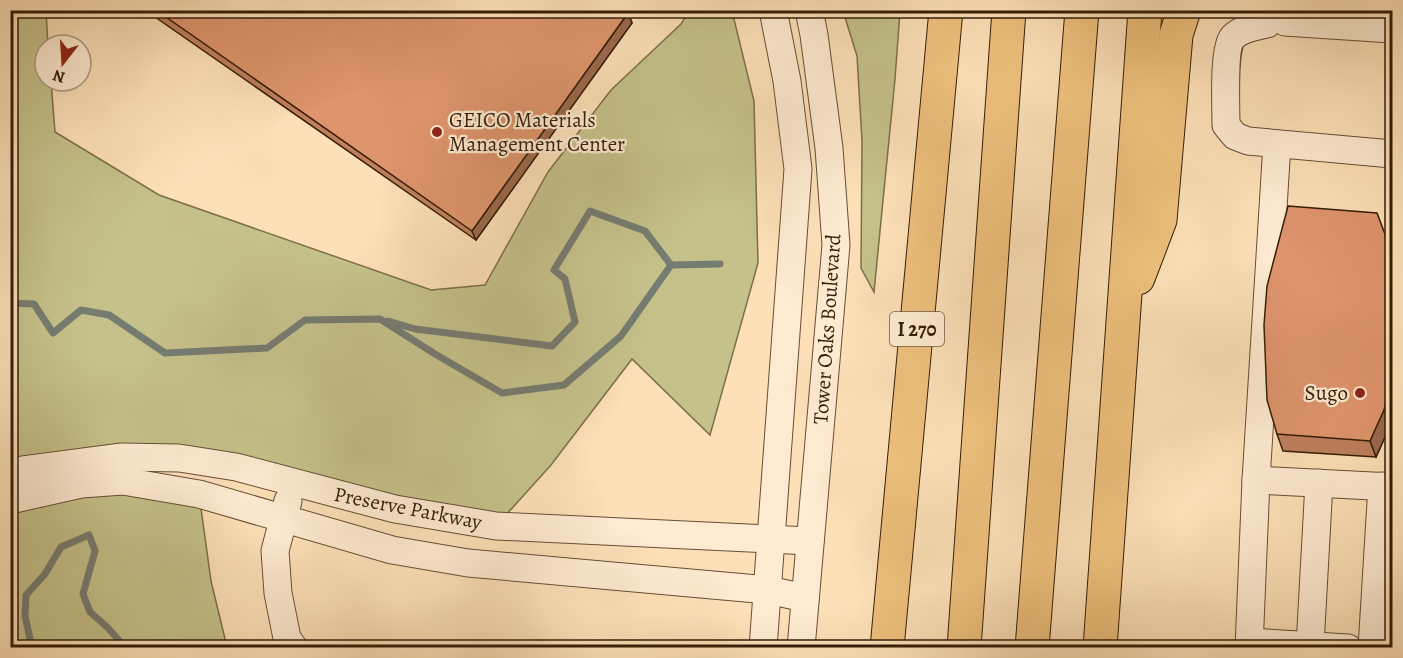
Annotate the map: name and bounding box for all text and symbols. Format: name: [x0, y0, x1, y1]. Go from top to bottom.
north arrow: [33, 33, 93, 93]
text: N: [50, 64, 68, 89]
place label: GEICO Materials Management Center: [449, 106, 625, 158]
marker: GEICO Materials Management Center: [430, 125, 444, 139]
street label: Tower Oaks Boulevard: [806, 232, 848, 425]
road number: I 270: [890, 312, 944, 346]
place label: Sugo: [1305, 379, 1348, 407]
marker: Sugo: [1353, 386, 1367, 400]
street label: Preserve Parkway: [332, 480, 485, 536]

